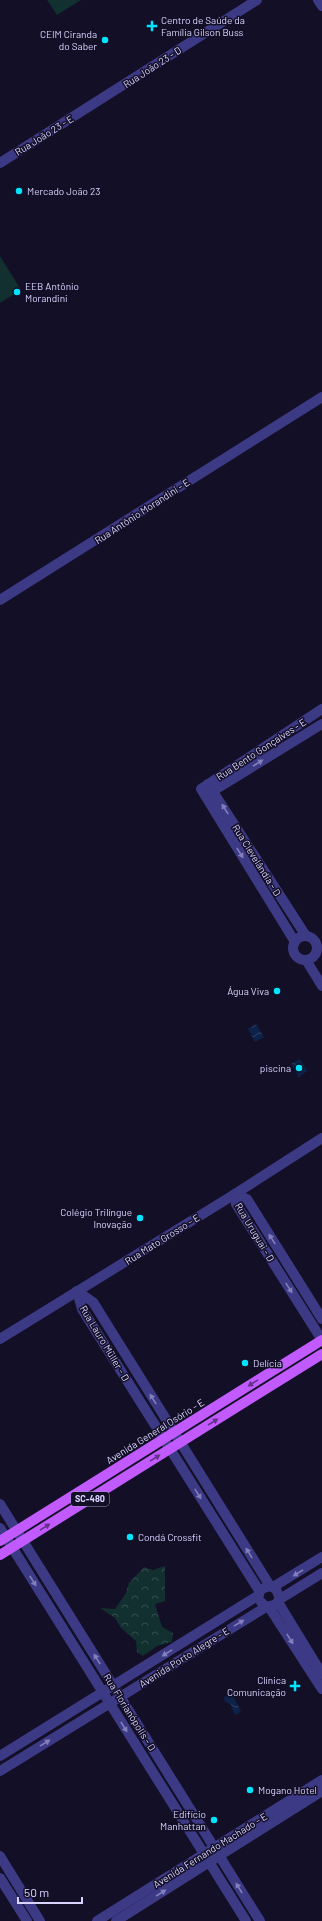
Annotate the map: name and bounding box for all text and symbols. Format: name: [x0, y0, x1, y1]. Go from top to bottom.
place label: Centro de Saúde da Família Gilson Buss: [161, 14, 245, 38]
marker: Centro de Saúde da Família Gilson Buss: [146, 20, 158, 32]
place label: CEIM Ciranda do Saber: [40, 28, 97, 52]
marker: CEIM Ciranda do Saber: [100, 35, 110, 45]
street label: Rua João 23 - D: [121, 44, 183, 90]
street label: Rua João 23 - E: [13, 112, 75, 158]
place label: Mercado João 23: [27, 185, 100, 197]
marker: Mercado João 23: [14, 186, 24, 196]
place label: EEB Antônio Morandini: [25, 280, 79, 304]
marker: EEB Antônio Morandini: [12, 287, 22, 297]
street label: Rua Antônio Morandini - E: [92, 476, 192, 546]
street label: Rua Bento Gonçalves - E: [214, 715, 308, 783]
one-way arrow: [253, 759, 263, 767]
one-way arrow: [221, 804, 229, 814]
street label: Rua Clevelândia - D: [230, 822, 284, 898]
one-way arrow: [236, 847, 243, 859]
place label: Água Viva: [227, 985, 269, 997]
marker: Água Viva: [272, 986, 282, 996]
place label: piscina: [260, 1062, 291, 1074]
marker: piscina: [294, 1063, 304, 1073]
street label: Rua Uruguai - D: [233, 1200, 277, 1264]
place label: Colégio Trilíngue Inovação: [60, 1206, 132, 1230]
street label: Rua Mato Grosso - E: [122, 1211, 202, 1267]
marker: Colégio Trilíngue Inovação: [135, 1213, 145, 1223]
one-way arrow: [268, 1233, 275, 1245]
one-way arrow: [286, 1282, 293, 1294]
street label: Rua Lauro Müller - D: [78, 1303, 132, 1383]
place label: Delícia: [253, 1357, 282, 1369]
marker: Delícia: [240, 1358, 250, 1368]
one-way arrow: [248, 1379, 258, 1387]
one-way arrow: [150, 1394, 157, 1405]
street label: Avenida General Osório - E: [104, 1396, 206, 1466]
one-way arrow: [208, 1418, 218, 1426]
one-way arrow: [149, 1455, 161, 1462]
one-way arrow: [194, 1489, 202, 1499]
road number: SC-480: [71, 1492, 109, 1506]
one-way arrow: [39, 1524, 51, 1531]
place label: Condá Crossfit: [138, 1531, 202, 1543]
marker: Condá Crossfit: [125, 1532, 135, 1542]
one-way arrow: [245, 1548, 253, 1558]
one-way arrow: [292, 1569, 303, 1576]
one-way arrow: [29, 1576, 37, 1586]
one-way arrow: [234, 1619, 244, 1627]
street label: Avenida Porto Alegre - E: [137, 1624, 231, 1690]
one-way arrow: [287, 1633, 294, 1645]
one-way arrow: [162, 1649, 172, 1657]
one-way arrow: [93, 1653, 100, 1665]
street label: Rua Florianópolis - D: [101, 1671, 159, 1753]
place label: Clínica Comunicação: [227, 1674, 286, 1698]
marker: Clínica Comunicação: [289, 1680, 301, 1692]
one-way arrow: [120, 1722, 128, 1732]
one-way arrow: [40, 1739, 50, 1747]
place label: Mogano Hotel: [258, 1784, 317, 1796]
marker: Mogano Hotel: [245, 1785, 255, 1795]
place label: Edifício Manhattan: [160, 1808, 206, 1832]
street label: Avenida Fernando Machado - E: [151, 1810, 269, 1890]
marker: Edifício Manhattan: [209, 1815, 219, 1825]
scale bar: [18, 1879, 82, 1905]
one-way arrow: [236, 1882, 243, 1894]
text: 50 m: [24, 1885, 49, 1899]
one-way arrow: [156, 1889, 166, 1897]

